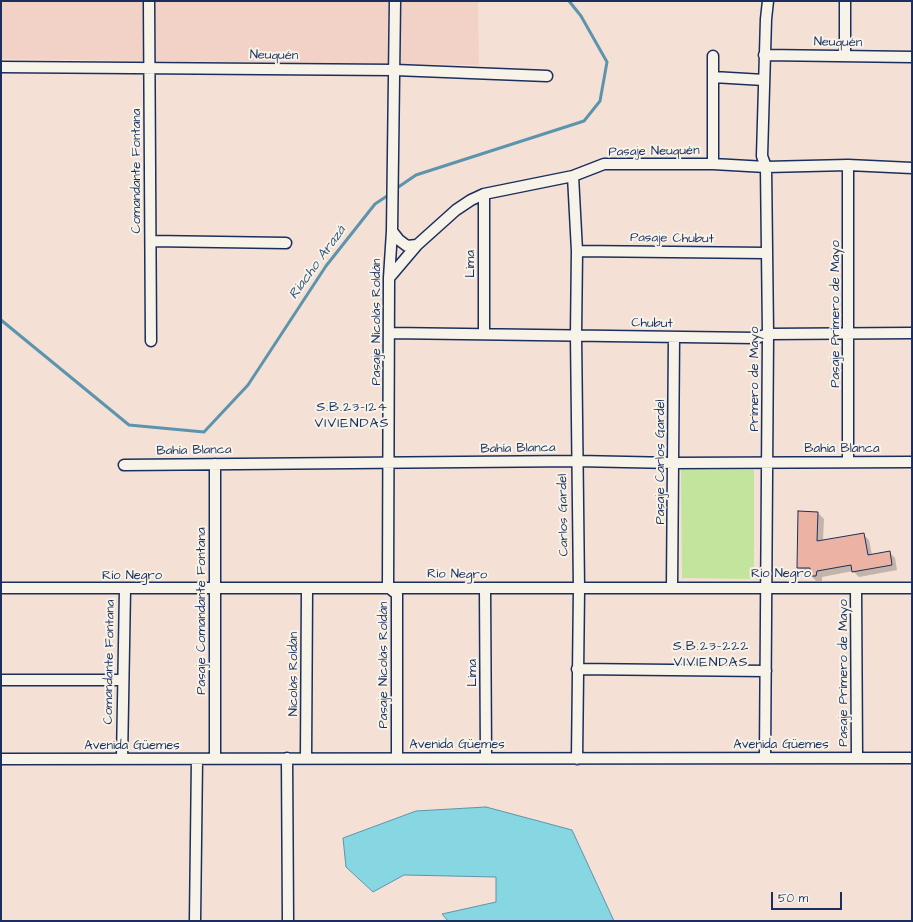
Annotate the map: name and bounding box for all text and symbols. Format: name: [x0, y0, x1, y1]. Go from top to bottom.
street label: Neuquén: [814, 35, 862, 51]
street label: Neuquén: [250, 48, 298, 64]
street label: Comandante Fontana: [129, 109, 145, 233]
street label: Pasaje Neuquén: [608, 143, 700, 161]
water label: Riacho Arazá: [286, 223, 350, 303]
street label: Pasaje Chubut: [630, 230, 714, 248]
street label: Pasaje Primero de Mayo: [828, 240, 844, 388]
street label: Lima: [463, 250, 479, 278]
street label: Pasaje Nicolás Roldán: [369, 258, 385, 386]
street label: Chubut: [631, 316, 673, 332]
street label: Primero de Mayo: [747, 327, 763, 431]
street label: Pasaje Carlos Gardel: [653, 399, 669, 525]
district label: S.B.23-124 VIVIENDAS: [315, 400, 389, 432]
street label: Bahía Blanca: [480, 441, 556, 457]
street label: Bahía Blanca: [804, 441, 880, 457]
street label: Bahía Blanca: [156, 443, 232, 459]
street label: Carlos Gardel: [555, 474, 573, 556]
street label: Pasaje Comandante Fontana: [194, 527, 210, 695]
street label: Río Negro: [751, 566, 811, 582]
street label: Río Negro: [427, 567, 487, 583]
street label: Río Negro: [102, 568, 162, 584]
street label: Comandante Fontana: [101, 599, 119, 725]
street label: Pasaje Primero de Mayo: [836, 599, 852, 747]
street label: Pasaje Nicolás Roldán: [376, 601, 392, 729]
street label: Nicolás Roldán: [286, 632, 302, 716]
district label: S.B.23-222 VIVIENDAS: [673, 639, 749, 672]
street label: Lima: [465, 659, 481, 687]
street label: Avenida Güemes: [409, 737, 505, 753]
street label: Avenida Güemes: [733, 737, 829, 753]
street label: Avenida Güemes: [84, 738, 180, 754]
scale bar: [773, 884, 844, 910]
text: 50 m: [778, 890, 808, 907]

